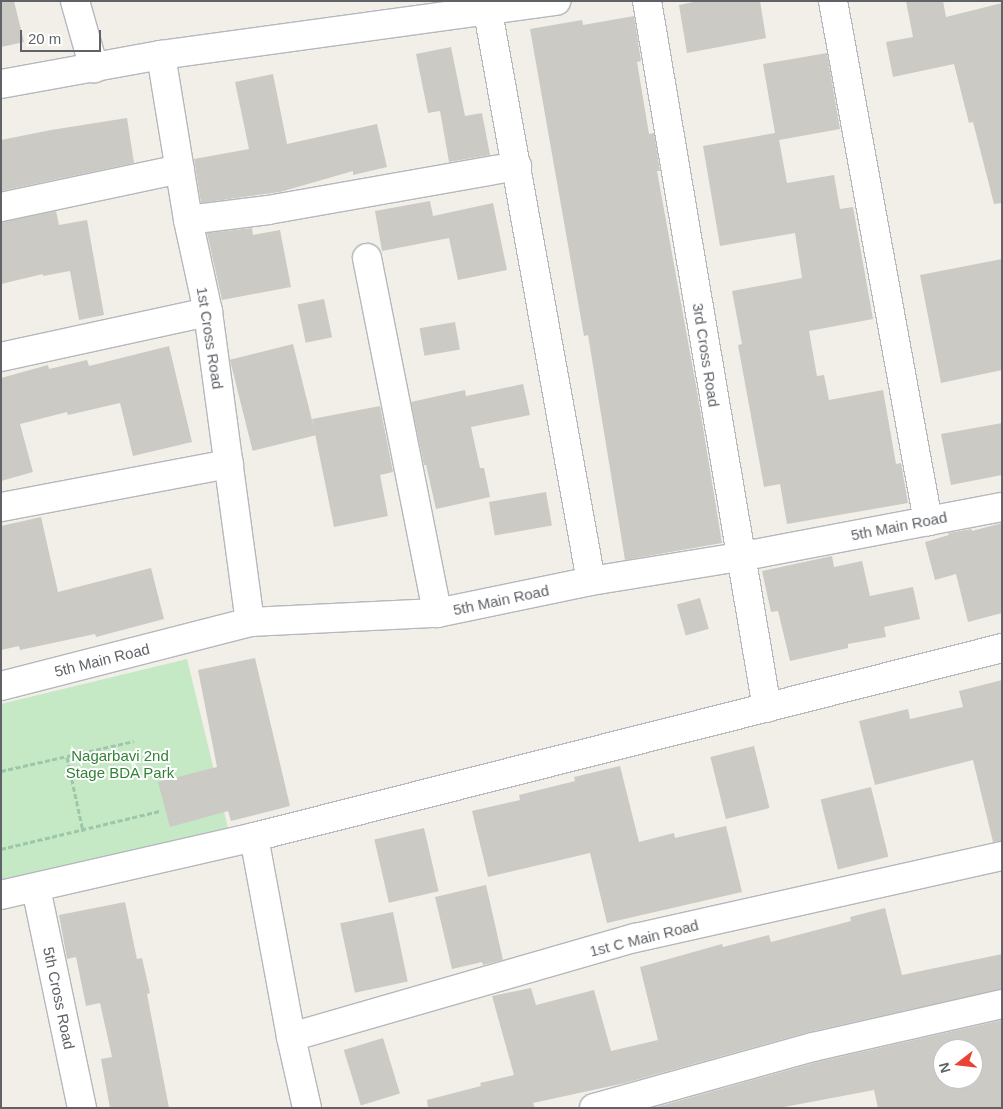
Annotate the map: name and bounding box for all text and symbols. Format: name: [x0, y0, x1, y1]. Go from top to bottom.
scale bar: [22, 20, 104, 52]
text: 20 m: [28, 30, 61, 47]
street label: 1st Cross Road: [193, 286, 227, 390]
street label: 3rd Cross Road: [689, 302, 723, 408]
street label: 5th Main Road: [849, 508, 949, 544]
street label: 5th Main Road: [451, 581, 551, 619]
street label: 5th Main Road: [52, 639, 152, 681]
park label: Nagarbavi 2nd Stage BDA Park: [65, 746, 175, 781]
street label: 1st C Main Road: [588, 916, 700, 960]
street label: 5th Cross Road: [39, 945, 79, 1051]
north arrow: [933, 1039, 983, 1089]
text: N: [935, 1061, 954, 1075]

